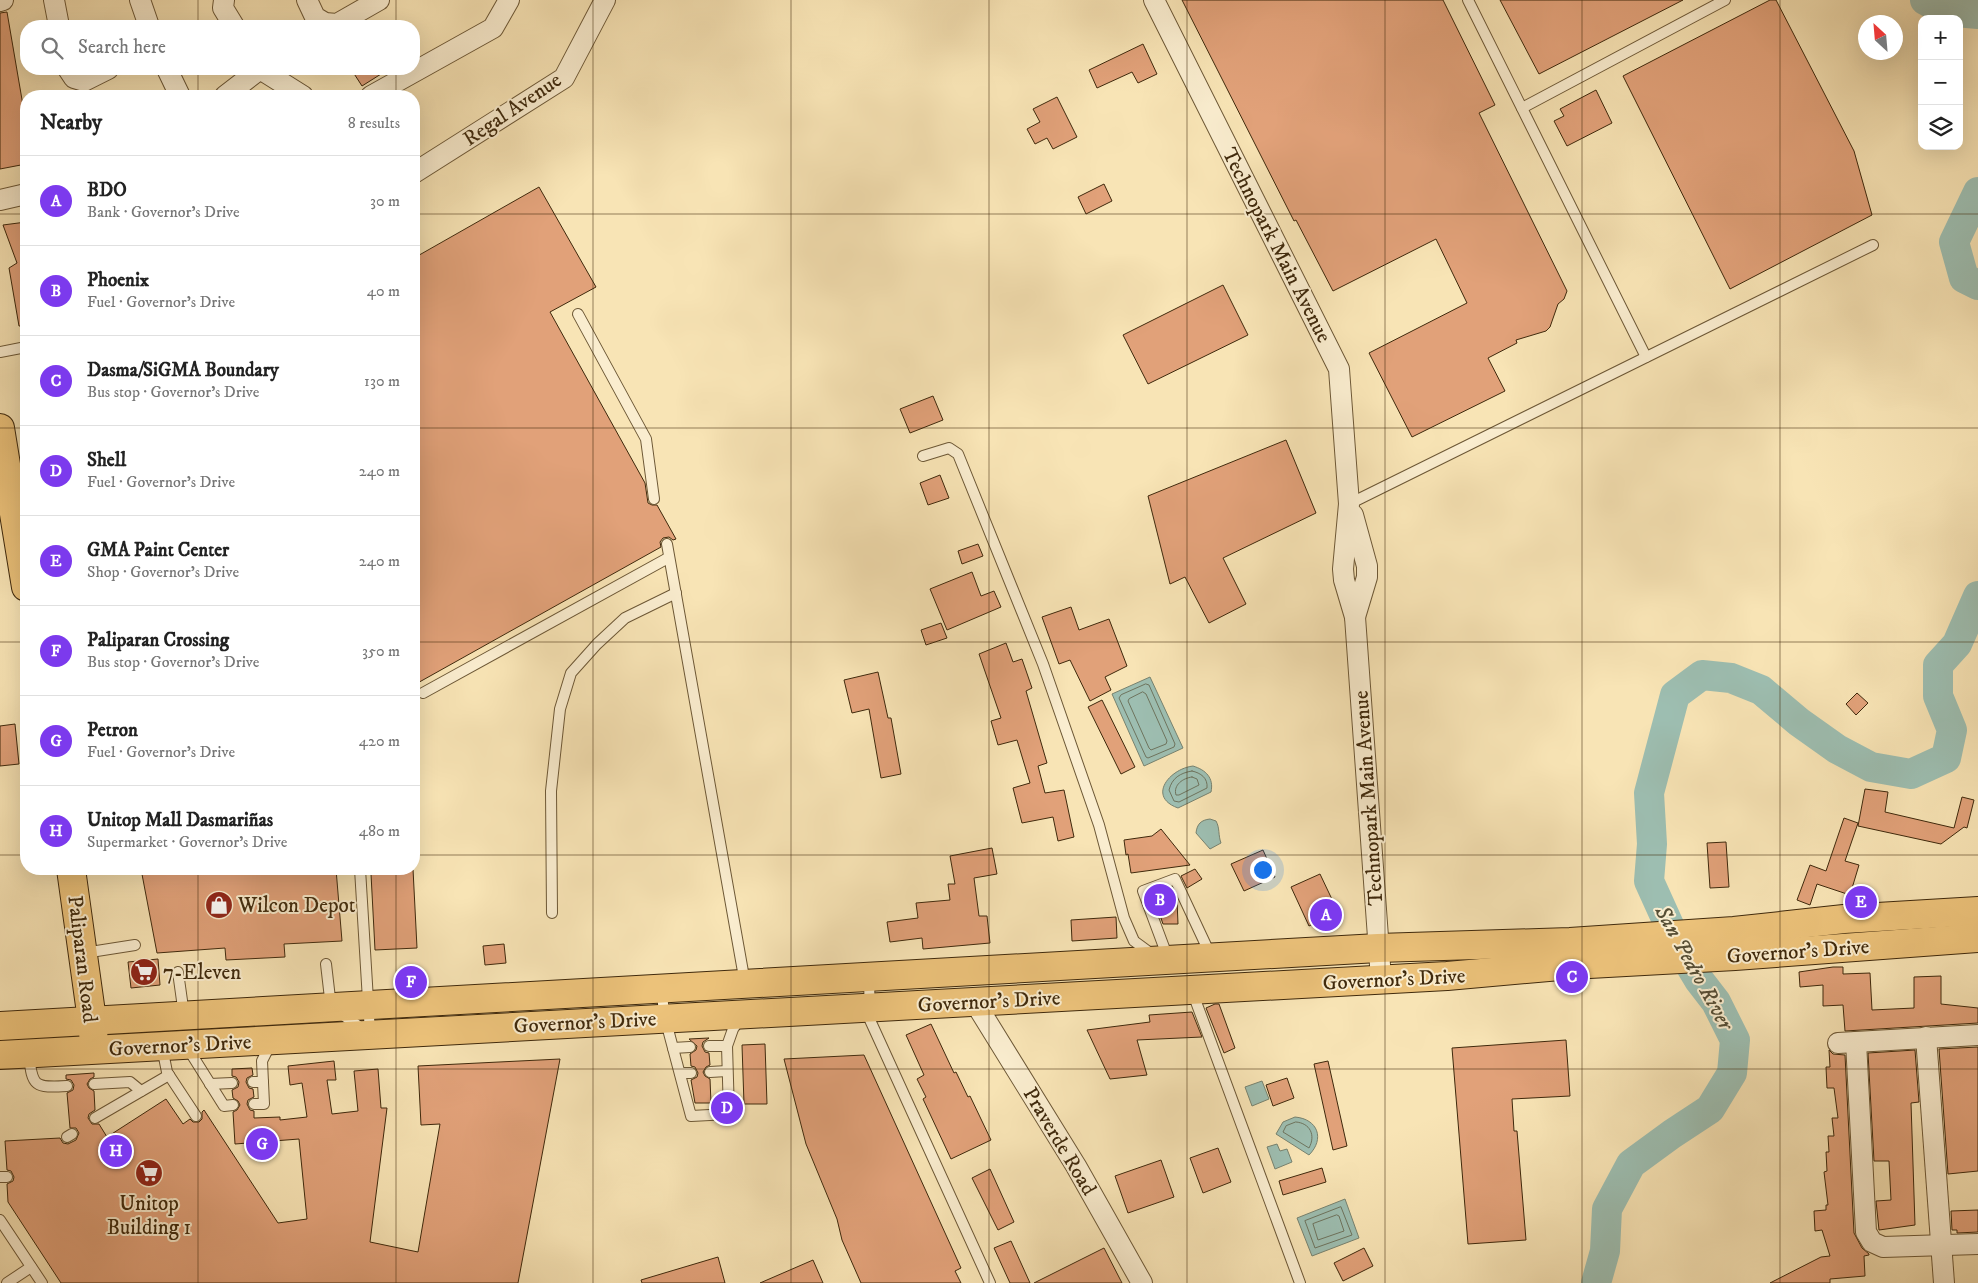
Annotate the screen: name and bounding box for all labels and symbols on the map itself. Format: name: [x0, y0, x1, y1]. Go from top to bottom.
north arrow: [1858, 15, 1903, 60]
street label: Regal Avenue: [458, 67, 567, 152]
street label: Technopark Main Avenue: [1216, 144, 1337, 348]
street label: Technopark Main Avenue: [1348, 689, 1389, 906]
your location: [1250, 857, 1276, 883]
pin: B: [1144, 881, 1176, 919]
pin: E: [1845, 883, 1877, 921]
shop icon: Wilcon Depot: [204, 890, 234, 920]
place label: Wilcon Depot: [237, 893, 356, 919]
street label: Paliparan Road: [61, 894, 103, 1025]
pin: A: [1310, 896, 1342, 934]
water label: San Pedro River: [1648, 900, 1740, 1037]
street label: Governor's Drive: [1726, 934, 1871, 970]
supermarket icon: 7-Eleven: [129, 957, 159, 987]
pin: C: [1556, 958, 1588, 996]
place label: 7-Eleven: [163, 960, 241, 986]
pin: F: [395, 963, 427, 1001]
street label: Governor's Drive: [1322, 963, 1466, 997]
street label: Governor's Drive: [917, 985, 1061, 1019]
street label: Governor's Drive: [513, 1006, 657, 1040]
street label: Governor's Drive: [108, 1029, 252, 1063]
street label: Praverde Road: [1017, 1083, 1102, 1201]
pin: D: [711, 1089, 743, 1127]
pin: G: [246, 1125, 278, 1163]
pin: H: [100, 1132, 132, 1170]
supermarket icon: Unitop Building 1: [134, 1158, 164, 1188]
place label: Unitop Building 1: [107, 1191, 191, 1241]

